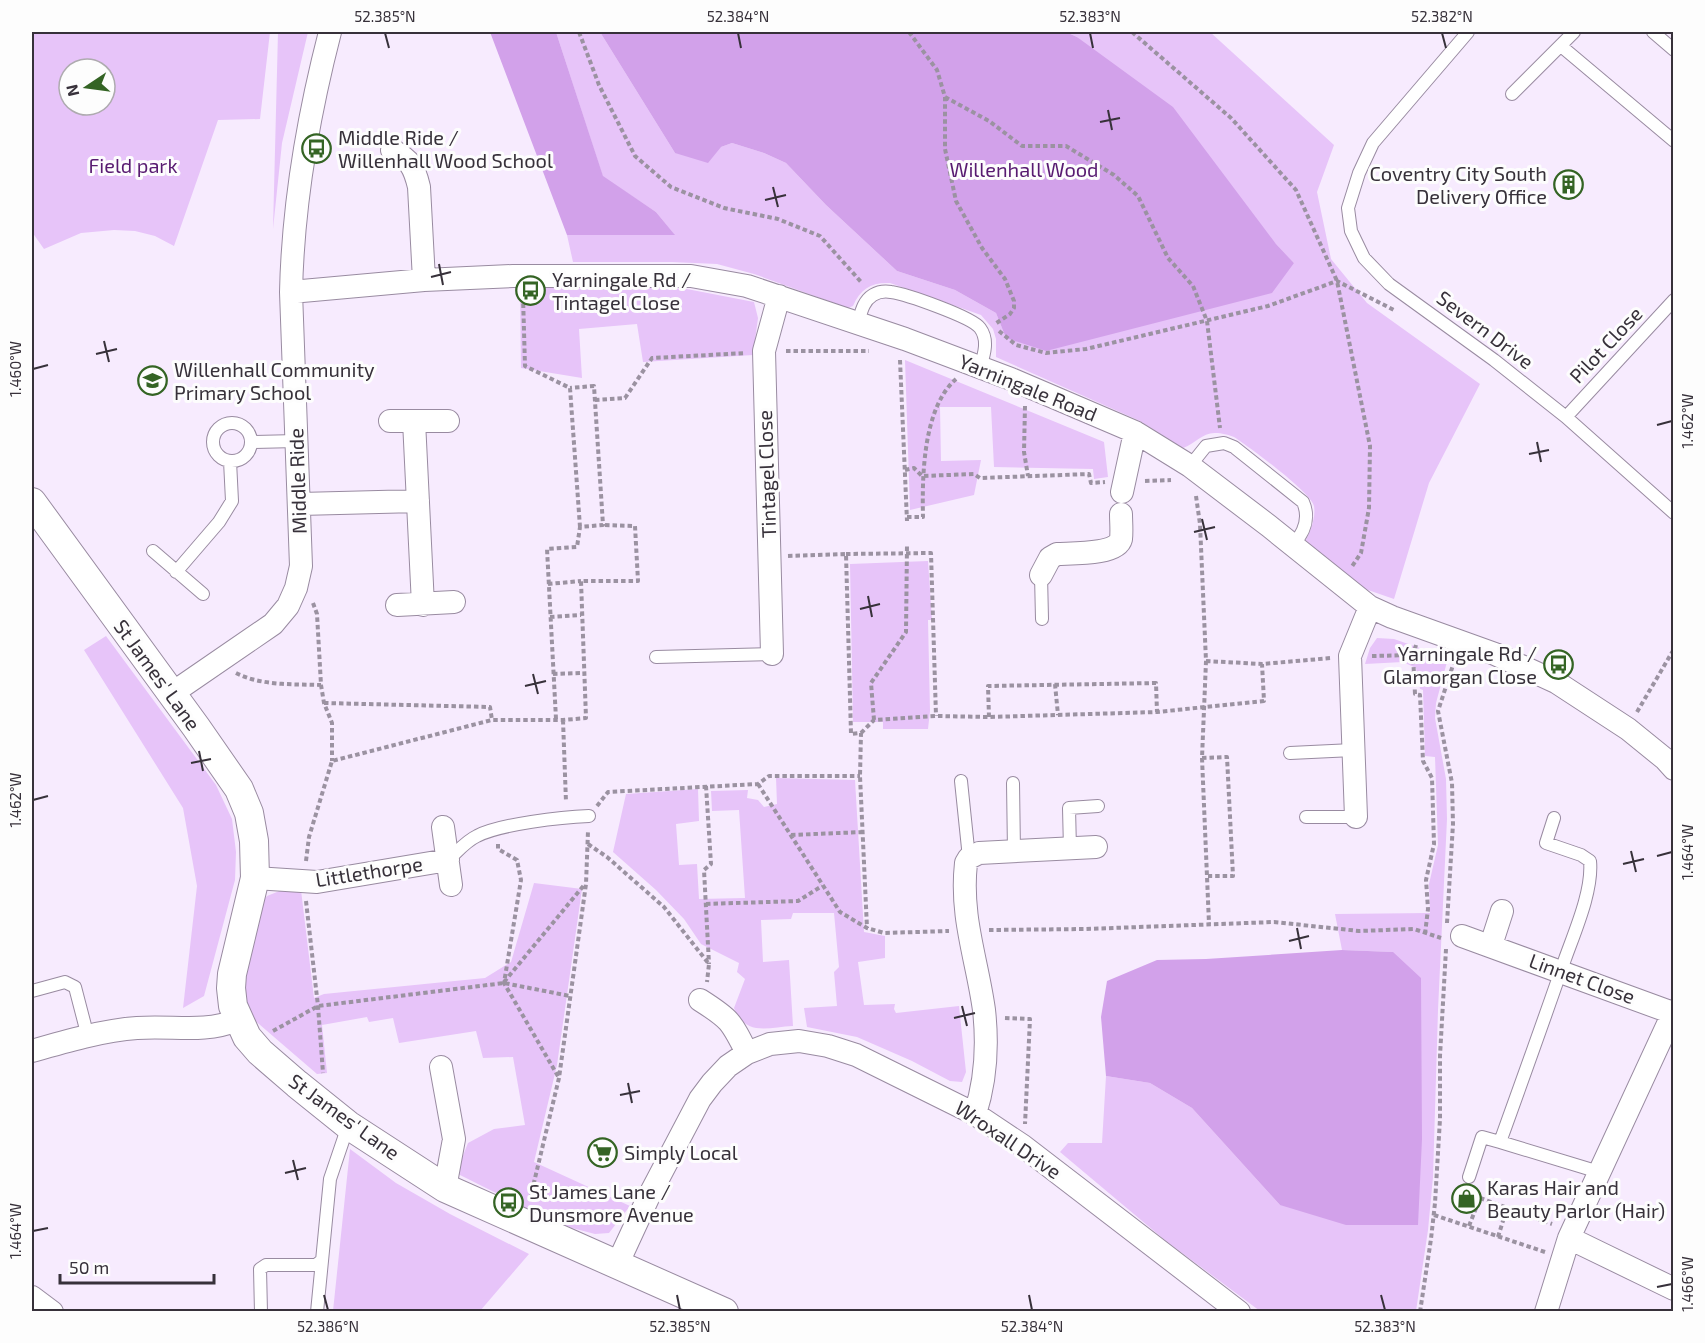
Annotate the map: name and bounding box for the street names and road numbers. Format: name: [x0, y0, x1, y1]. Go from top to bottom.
street label: Severn Drive: [1433, 285, 1539, 373]
street label: Pilot Close: [1564, 301, 1647, 388]
street label: Yarningale Road: [956, 348, 1101, 426]
street label: Tintagel Close: [752, 410, 780, 538]
street label: Middle Ride: [283, 428, 311, 534]
street label: St James' Lane: [110, 614, 206, 734]
street label: Littlethorpe: [314, 851, 424, 891]
street label: Linnet Close: [1526, 948, 1639, 1008]
street label: St James' Lane: [285, 1068, 405, 1164]
street label: Wroxall Drive: [951, 1095, 1066, 1183]

